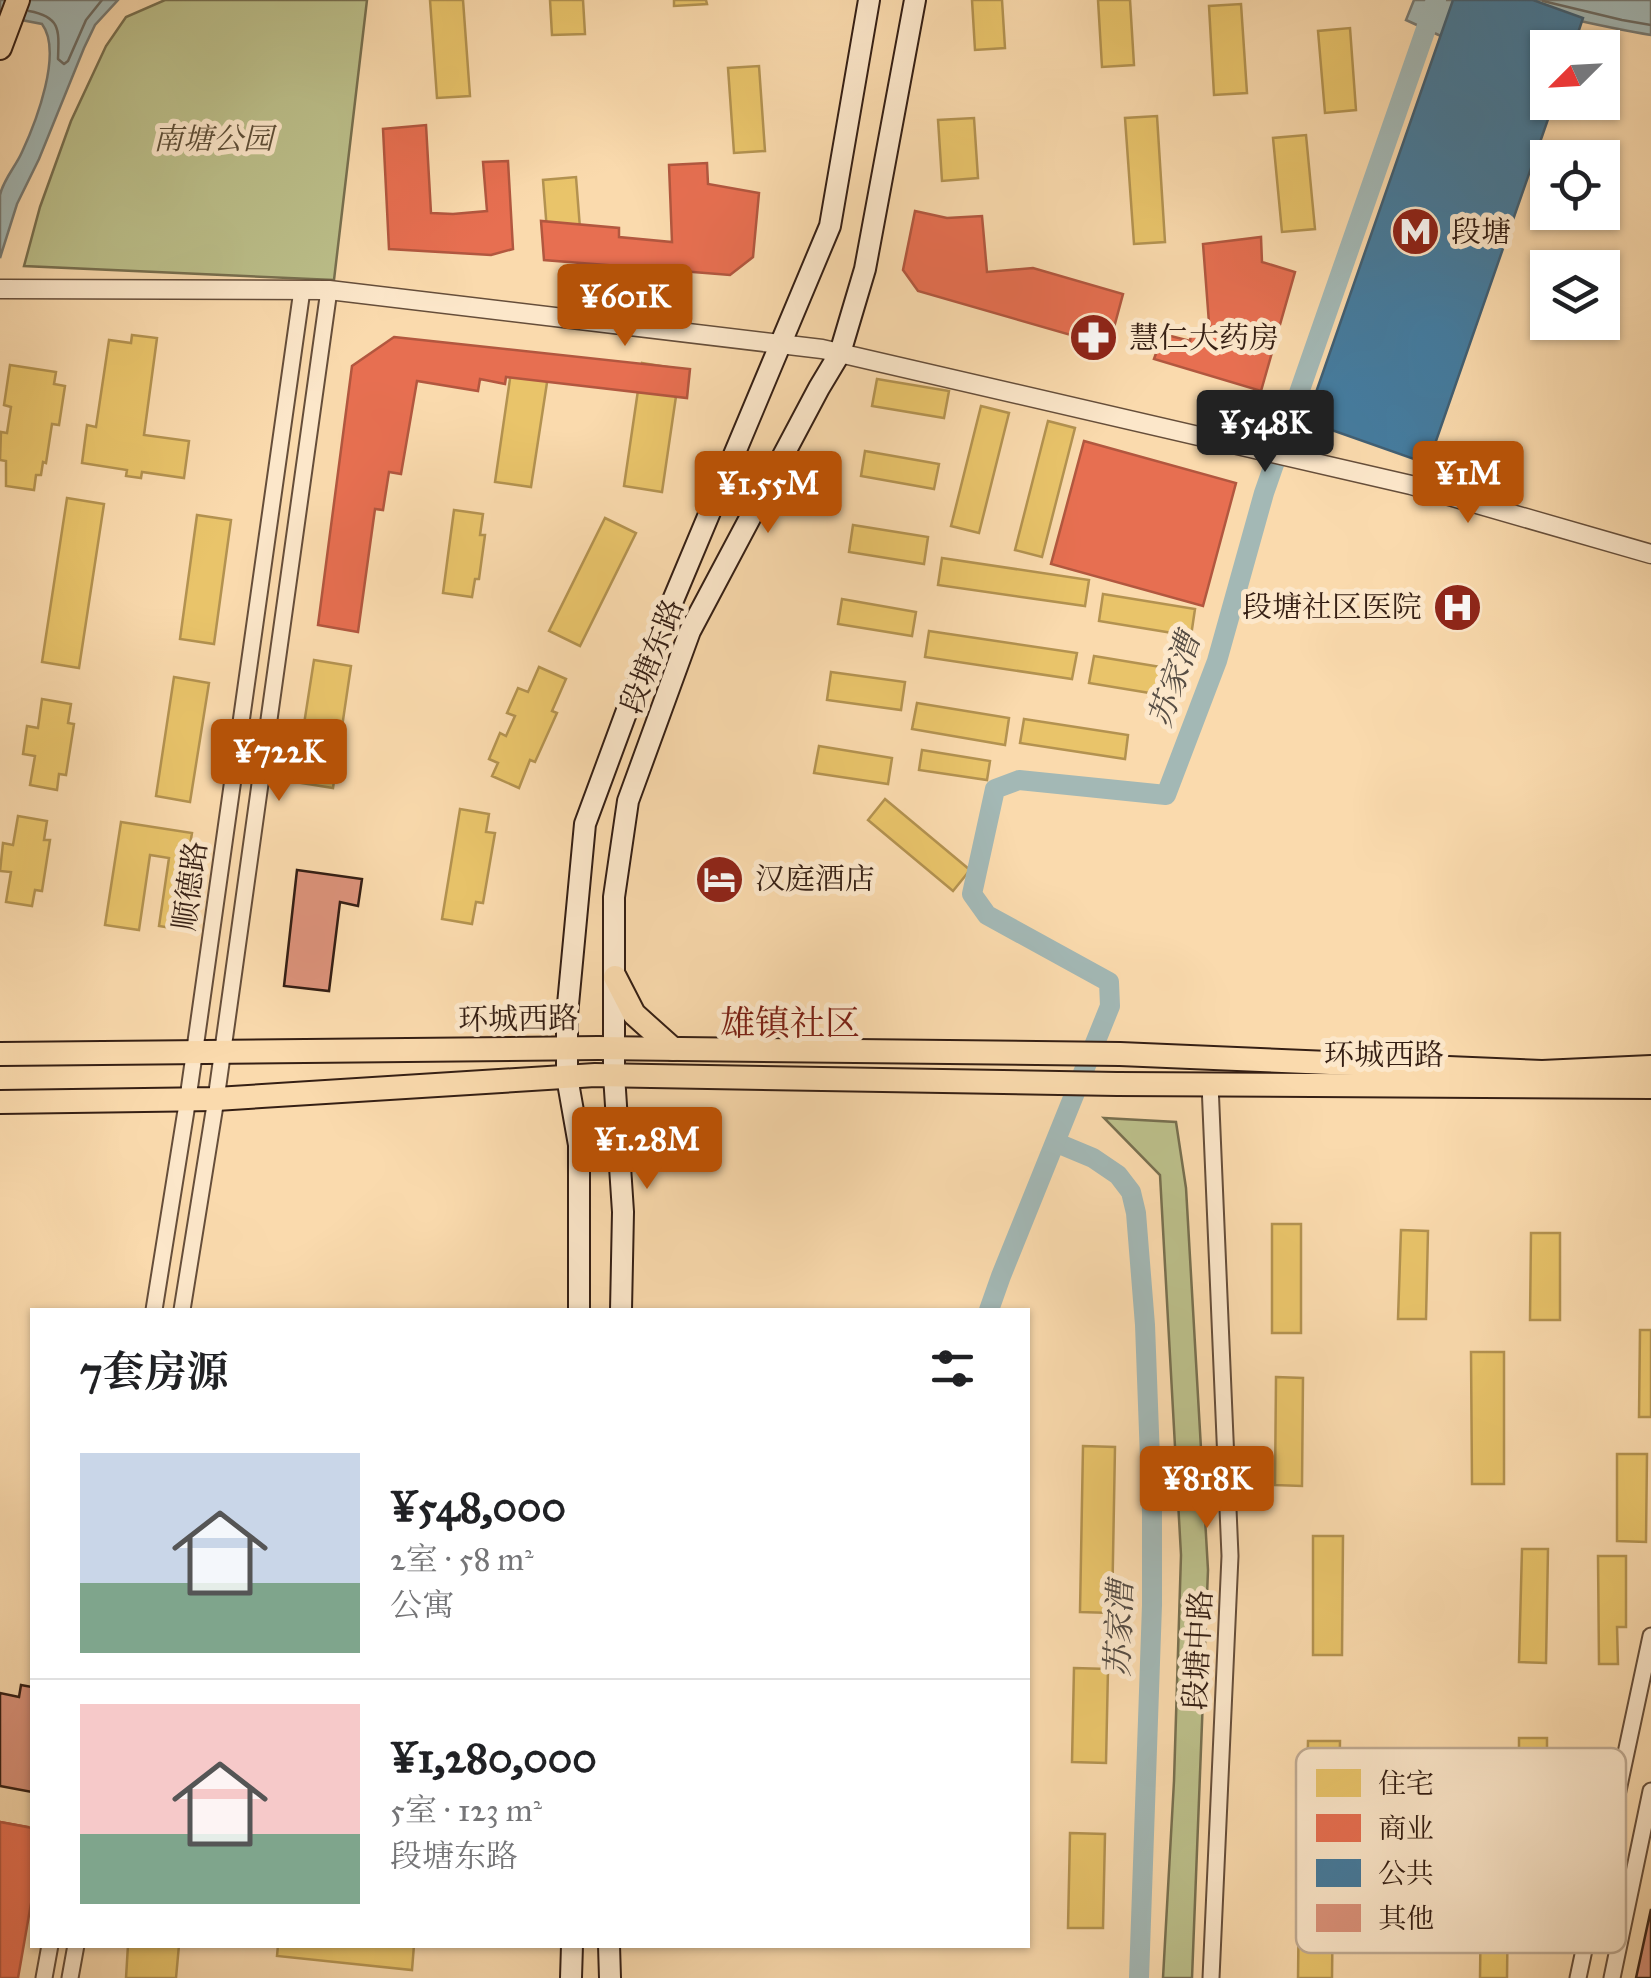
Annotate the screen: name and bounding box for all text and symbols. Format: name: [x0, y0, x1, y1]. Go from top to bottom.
north arrow: [1530, 30, 1620, 120]
map controls: [1530, 30, 1620, 340]
park label: 南塘公园: [153, 121, 277, 157]
button: locate: [1530, 140, 1620, 230]
metro station icon: 段塘: [1390, 206, 1442, 258]
place label: 段塘: [1451, 214, 1511, 250]
button: layers: [1530, 250, 1620, 340]
pin: ¥601K: [555, 264, 695, 349]
text: ¥601K: [579, 277, 671, 316]
pharmacy icon: 慧仁大药房: [1068, 312, 1120, 364]
place label: 慧仁大药房: [1129, 320, 1279, 356]
pin: ¥548K: [1195, 390, 1335, 475]
text: ¥548K: [1219, 403, 1311, 442]
pin: ¥1M: [1420, 441, 1516, 526]
pin: ¥1.55M: [687, 451, 849, 536]
text: ¥1M: [1435, 454, 1501, 493]
text: ¥1.55M: [717, 464, 819, 503]
hospital icon: 段塘社区医院: [1431, 581, 1483, 633]
place label: 段塘社区医院: [1242, 589, 1422, 625]
street label: 段塘东路: [613, 594, 691, 718]
water label: 苏家漕: [1140, 624, 1210, 732]
pin: ¥722K: [209, 719, 349, 804]
text: ¥722K: [233, 732, 325, 771]
street label: 顺德路: [166, 839, 214, 933]
hotel icon: 汉庭酒店: [694, 853, 746, 905]
place label: 汉庭酒店: [755, 861, 875, 897]
street label: 环城西路: [458, 1000, 578, 1038]
district label: 雄镇社区: [720, 1002, 860, 1045]
street label: 环城西路: [1324, 1037, 1444, 1073]
pin: ¥1.28M: [566, 1107, 728, 1192]
text: ¥1.28M: [594, 1120, 700, 1159]
icon: filters: [925, 1341, 980, 1396]
text: 7套房源: [80, 1346, 228, 1398]
pin: ¥818K: [1137, 1446, 1277, 1531]
text: ¥818K: [1162, 1459, 1252, 1498]
text: ¥548,000: [390, 1481, 566, 1533]
icon: home: [160, 1493, 280, 1613]
text: 2室 · 58 m²: [390, 1540, 534, 1579]
water label: 苏家漕: [1098, 1575, 1141, 1678]
text: 公寓: [390, 1586, 454, 1625]
street label: 段塘中路: [1177, 1589, 1219, 1711]
text: ¥1,280,000: [390, 1732, 597, 1784]
icon: home: [160, 1744, 280, 1864]
legend: [1296, 1748, 1626, 1953]
text: 住宅: [1378, 1766, 1434, 1801]
text: 5室 · 123 m²: [390, 1791, 542, 1830]
text: 商业: [1378, 1811, 1434, 1846]
text: 段塘东路: [390, 1837, 518, 1876]
text: 公共: [1378, 1856, 1434, 1891]
text: 其他: [1378, 1901, 1434, 1936]

